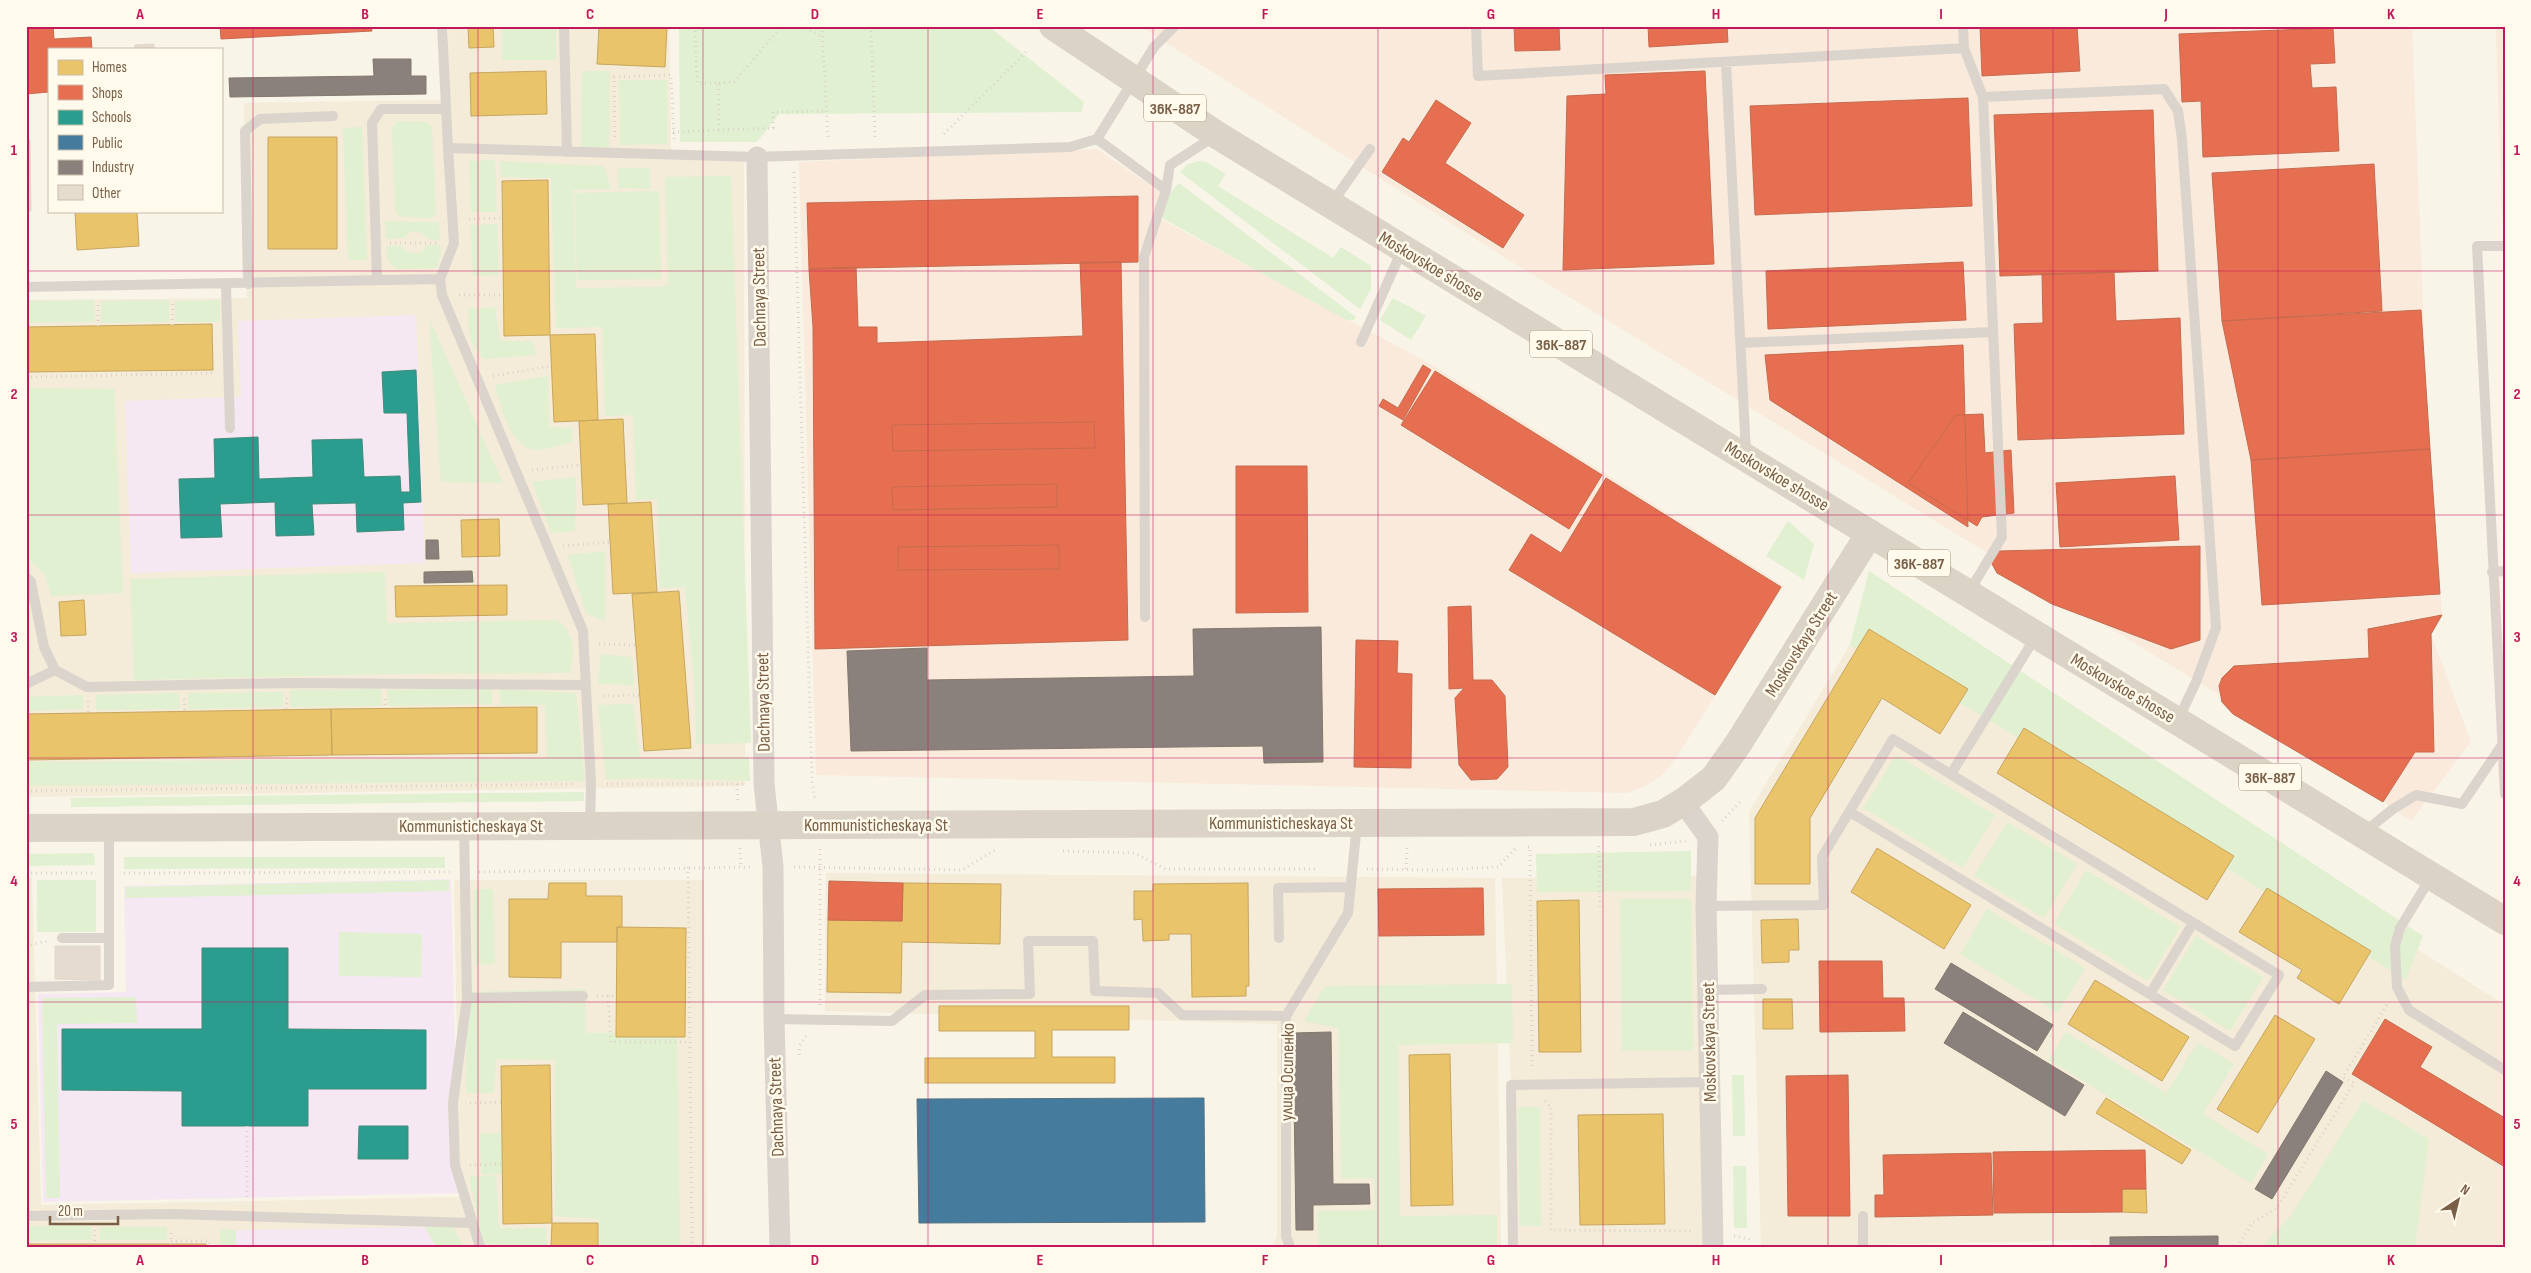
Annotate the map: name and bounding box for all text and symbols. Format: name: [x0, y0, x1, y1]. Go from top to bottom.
text: A: [135, 5, 144, 24]
text: B: [361, 5, 369, 24]
text: C: [586, 5, 594, 24]
text: D: [811, 5, 819, 24]
text: E: [1037, 5, 1044, 24]
text: F: [1262, 5, 1269, 24]
text: G: [1487, 5, 1495, 24]
text: H: [1712, 5, 1720, 24]
text: I: [1939, 5, 1943, 24]
text: J: [2163, 5, 2168, 24]
text: K: [2387, 5, 2395, 24]
legend: [48, 48, 222, 212]
text: Homes: [92, 58, 127, 77]
text: Shops: [92, 84, 123, 103]
road number: 36К-887: [1144, 95, 1206, 122]
text: Schools: [92, 108, 131, 127]
text: Public: [92, 134, 123, 153]
text: 1: [11, 141, 18, 160]
text: 1: [2514, 141, 2521, 160]
text: Industry: [92, 158, 134, 177]
text: Other: [92, 184, 121, 203]
street label: Moskovskoe shosse: [1375, 227, 1487, 306]
street label: Dachnaya Street: [748, 247, 771, 347]
road number: 36К-887: [1530, 330, 1592, 358]
text: 2: [10, 385, 18, 404]
text: 2: [2513, 385, 2521, 404]
street label: Moskovskoe shosse: [1721, 437, 1833, 516]
road number: 36К-887: [1888, 550, 1950, 576]
street label: Moskovskaya Street: [1761, 587, 1842, 701]
text: 3: [10, 628, 18, 647]
text: 3: [2513, 628, 2521, 647]
street label: Moskovskoe shosse: [2067, 649, 2179, 728]
street label: Dachnaya Street: [752, 652, 775, 752]
road number: 36К-887: [2239, 764, 2301, 790]
street label: Kommunisticheskaya St: [1209, 813, 1354, 834]
street label: Kommunisticheskaya St: [804, 815, 949, 836]
street label: Kommunisticheskaya St: [399, 816, 544, 837]
text: 4: [10, 872, 18, 891]
text: 4: [2513, 872, 2521, 891]
street label: Moskovskaya Street: [1698, 981, 1721, 1102]
street label: улица Осипенко: [1276, 1023, 1299, 1121]
street label: Dachnaya Street: [764, 1056, 789, 1157]
text: 5: [10, 1115, 18, 1134]
text: 5: [2513, 1115, 2521, 1134]
north arrow: [2434, 1176, 2484, 1226]
text: N: [2457, 1181, 2473, 1199]
scale bar: [50, 1193, 118, 1225]
text: 20 m: [58, 1202, 83, 1221]
text: A: [135, 1251, 144, 1270]
text: B: [361, 1251, 369, 1270]
text: C: [586, 1251, 594, 1270]
text: D: [811, 1251, 819, 1270]
text: E: [1037, 1251, 1044, 1270]
text: F: [1262, 1251, 1269, 1270]
text: G: [1487, 1251, 1495, 1270]
text: H: [1712, 1251, 1720, 1270]
text: I: [1939, 1251, 1943, 1270]
text: J: [2163, 1251, 2168, 1270]
text: K: [2387, 1251, 2395, 1270]

